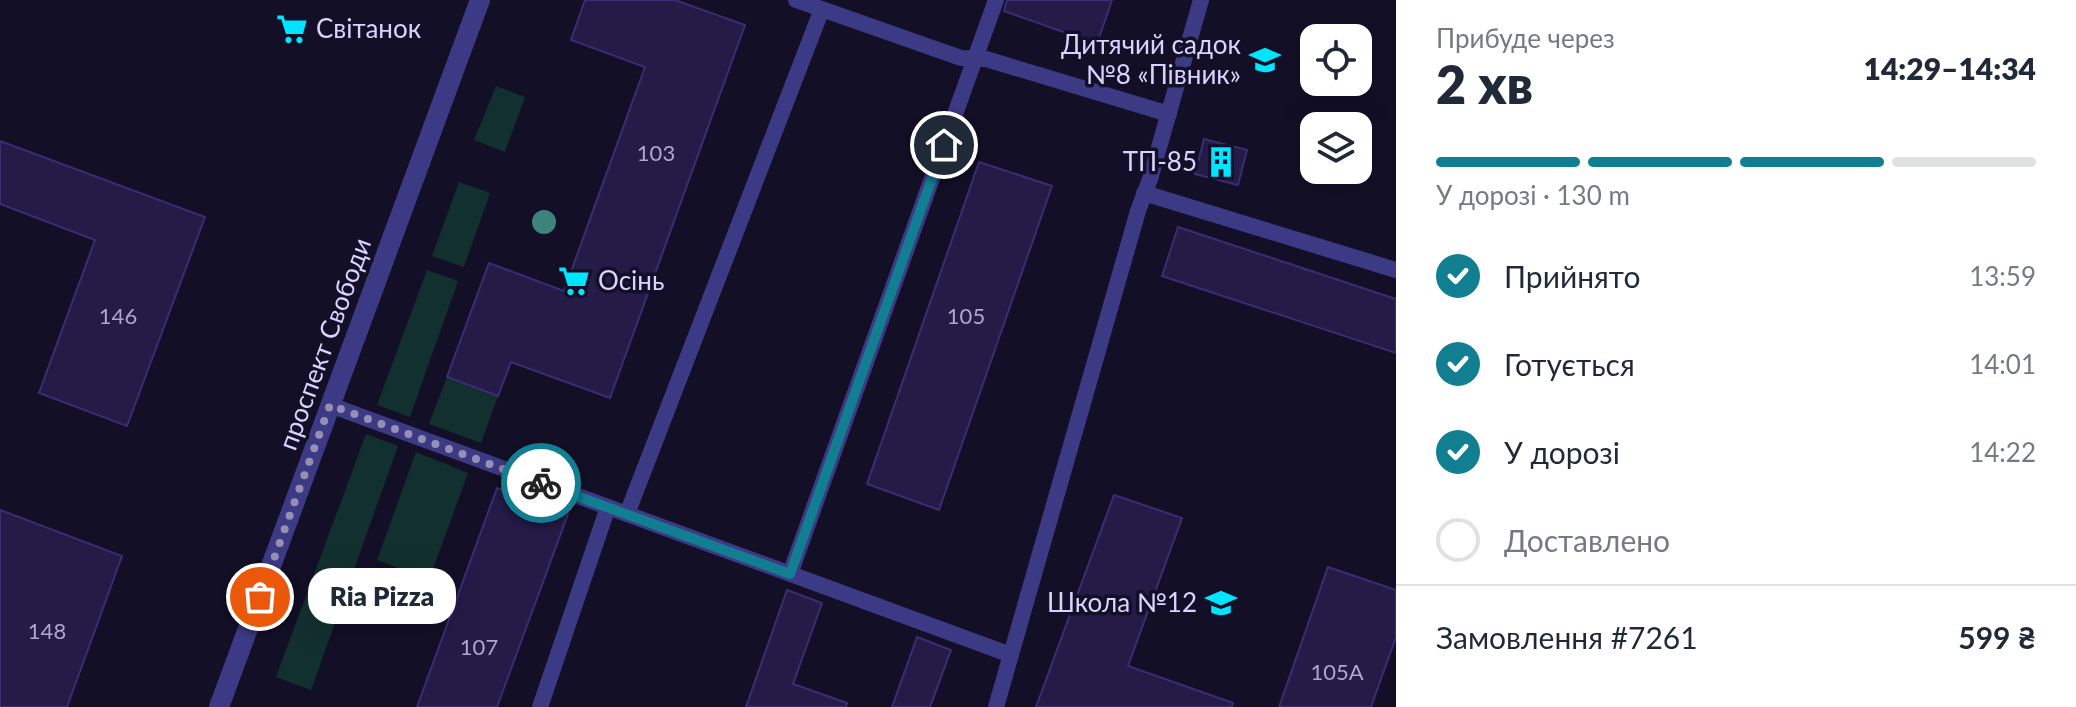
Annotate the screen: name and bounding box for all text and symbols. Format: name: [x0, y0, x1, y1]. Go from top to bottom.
supermarket icon: Свiтанок: [275, 12, 309, 46]
place label: Свiтанок: [316, 12, 422, 44]
text: Прибуде через: [1436, 22, 1615, 54]
map controls: [1300, 24, 1372, 184]
button: locate: [1300, 24, 1372, 96]
place label: Дитячий садок №8 «Півник»: [1061, 28, 1242, 90]
school or university icon: Дитячий садок №8 «Півник»: [1248, 43, 1282, 77]
text: 14:29–14:34: [1863, 50, 2036, 86]
text: 2 хв: [1436, 53, 1533, 115]
pin: [910, 111, 978, 179]
button: layers: [1300, 112, 1372, 184]
icon: home: [922, 123, 966, 167]
house number: 103: [637, 139, 675, 166]
place label: ТП-85: [1123, 145, 1197, 177]
building icon: ТП-85: [1204, 145, 1238, 179]
text: У дорозі · 130 m: [1436, 179, 1630, 211]
street label: проспект Свободи: [271, 233, 377, 454]
icon: check: [1436, 254, 1480, 298]
text: Прийнято: [1504, 258, 1640, 294]
text: 13:59: [1969, 260, 2036, 292]
supermarket icon: Осінь: [557, 264, 591, 298]
place label: Осінь: [598, 264, 664, 296]
house number: 146: [99, 302, 137, 329]
house number: 105: [947, 302, 985, 329]
icon: check: [1436, 342, 1480, 386]
text: Готується: [1504, 346, 1635, 382]
text: 14:01: [1969, 348, 2036, 380]
icon: check: [1436, 430, 1480, 474]
text: У дорозі: [1504, 434, 1620, 470]
text: 14:22: [1969, 436, 2036, 468]
courier: [501, 443, 581, 523]
icon: bike: [519, 461, 563, 505]
text: Доставлено: [1504, 522, 1670, 558]
pin: [226, 563, 294, 631]
callout: Ria Pizza: [308, 569, 456, 625]
icon: bag: [238, 575, 282, 619]
text: Ria Pizza: [330, 580, 434, 612]
place label: Школа №12: [1047, 586, 1197, 618]
school or university icon: Школа №12: [1204, 586, 1238, 620]
house number: 148: [28, 617, 66, 644]
text: Замовлення #7261: [1436, 619, 1698, 655]
text: 599 ₴: [1958, 619, 2036, 655]
house number: 107: [460, 633, 498, 660]
house number: 105А: [1310, 658, 1364, 685]

